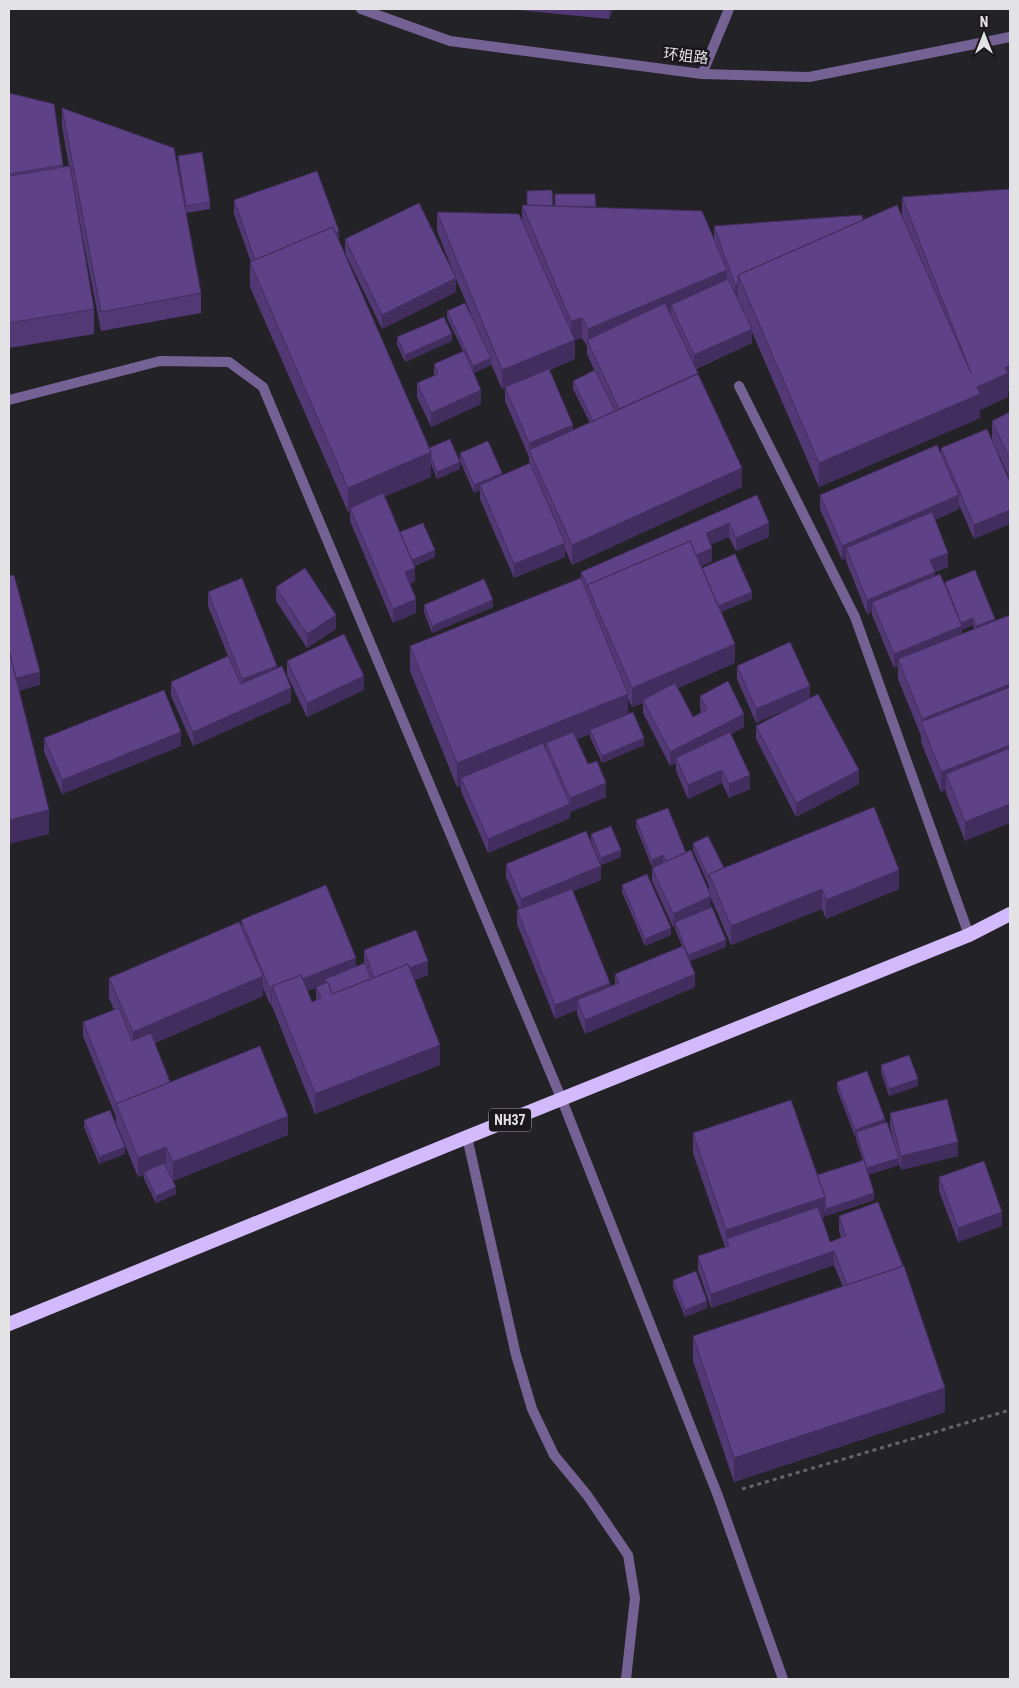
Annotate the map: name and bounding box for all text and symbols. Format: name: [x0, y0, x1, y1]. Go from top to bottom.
north arrow: [959, 10, 1009, 60]
text: N: [980, 14, 988, 30]
street label: 环姐路: [663, 45, 709, 67]
road number: NH37: [489, 1108, 531, 1132]

